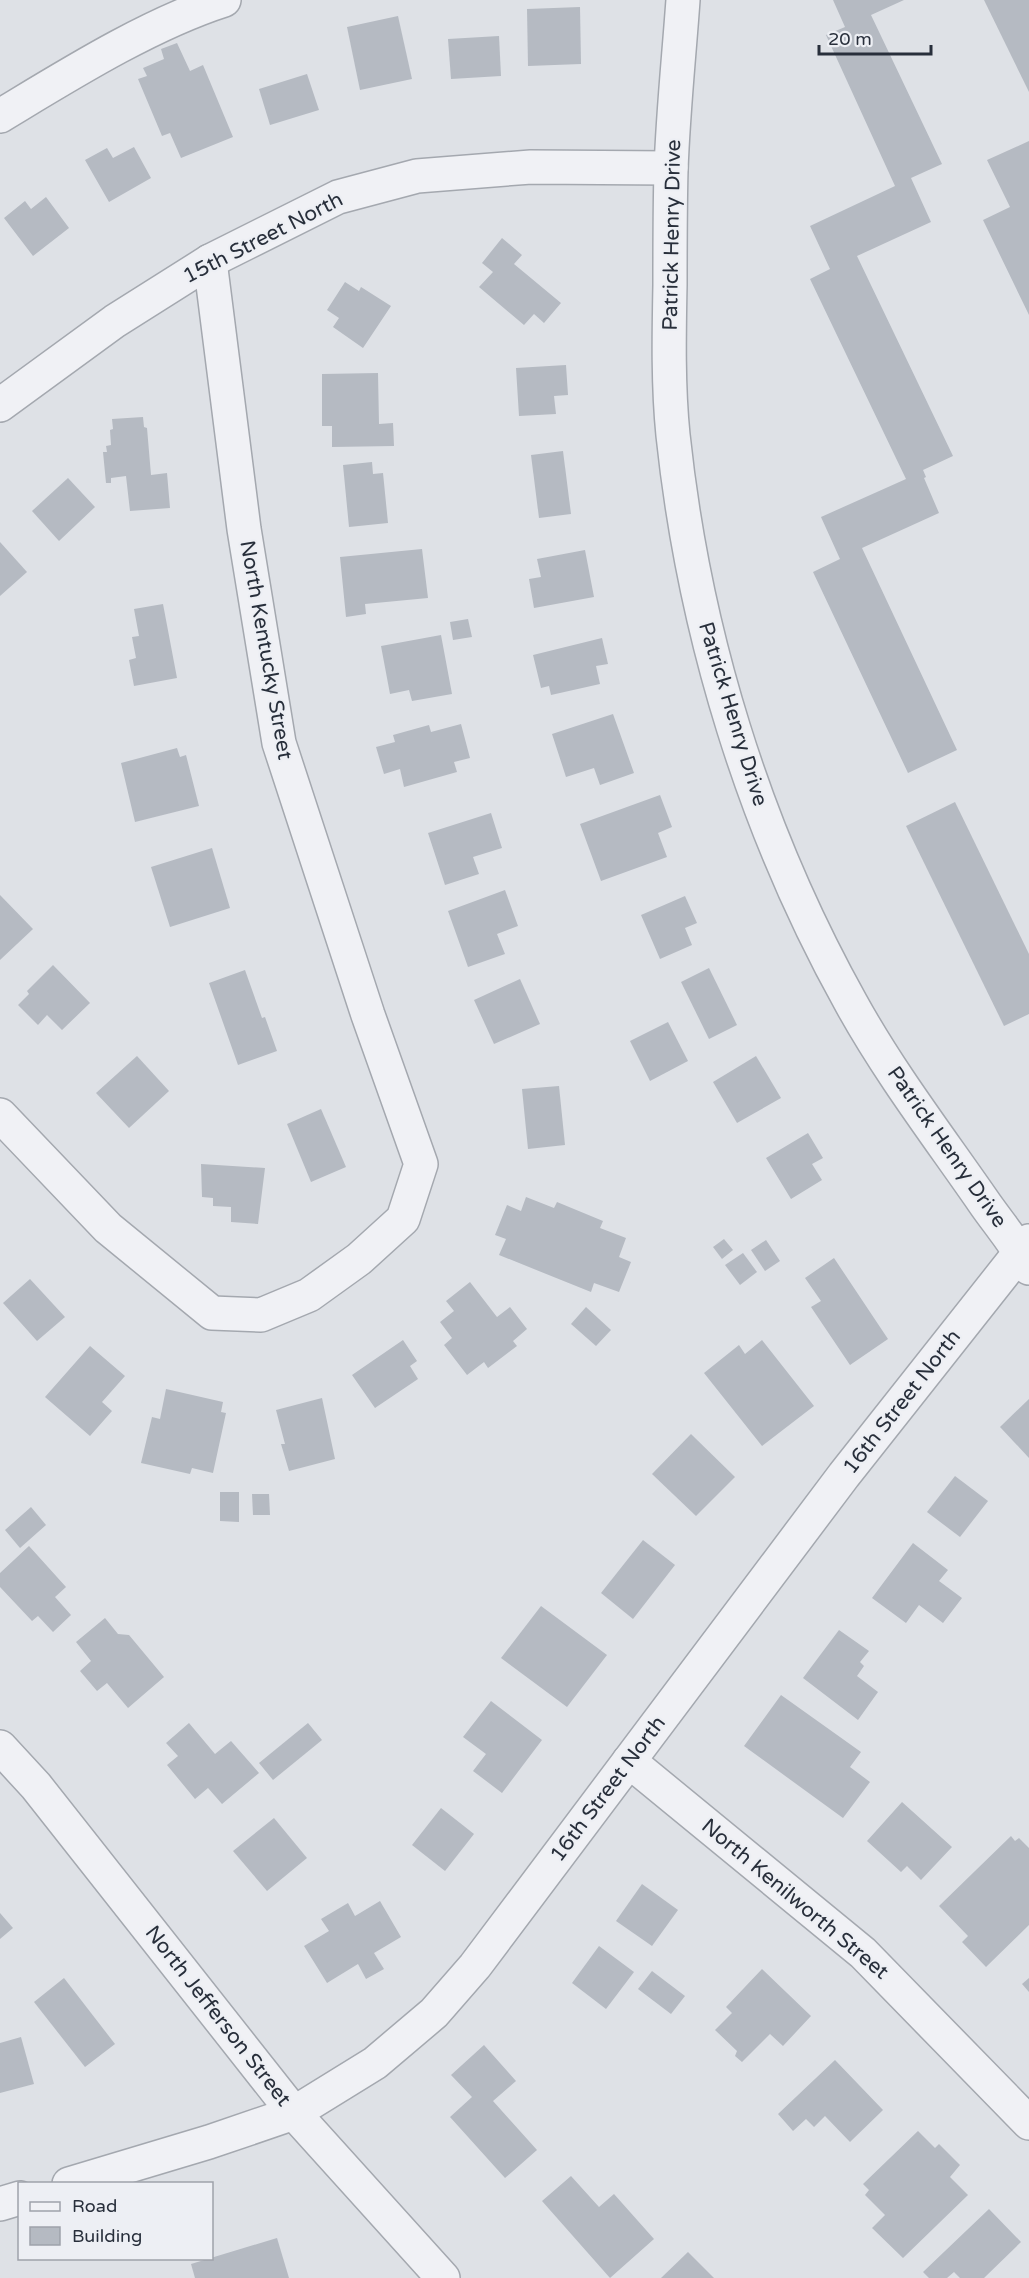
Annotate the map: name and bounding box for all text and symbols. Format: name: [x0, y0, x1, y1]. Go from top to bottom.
scale bar: [819, 18, 932, 56]
text: 20 m: [828, 28, 872, 50]
street label: Patrick Henry Drive: [658, 139, 686, 331]
street label: 15th Street North: [179, 187, 347, 289]
street label: North Kentucky Street: [234, 538, 298, 762]
street label: Patrick Henry Drive: [693, 619, 773, 809]
street label: Patrick Henry Drive: [882, 1061, 1012, 1233]
street label: 16th Street North: [838, 1325, 966, 1479]
street label: 16th Street North: [545, 1711, 671, 1867]
street label: North Kenilworth Street: [696, 1813, 894, 1985]
street label: North Jefferson Street: [140, 1921, 296, 2111]
legend: [18, 2182, 213, 2260]
text: Road: [72, 2195, 117, 2217]
text: Building: [72, 2225, 142, 2247]

